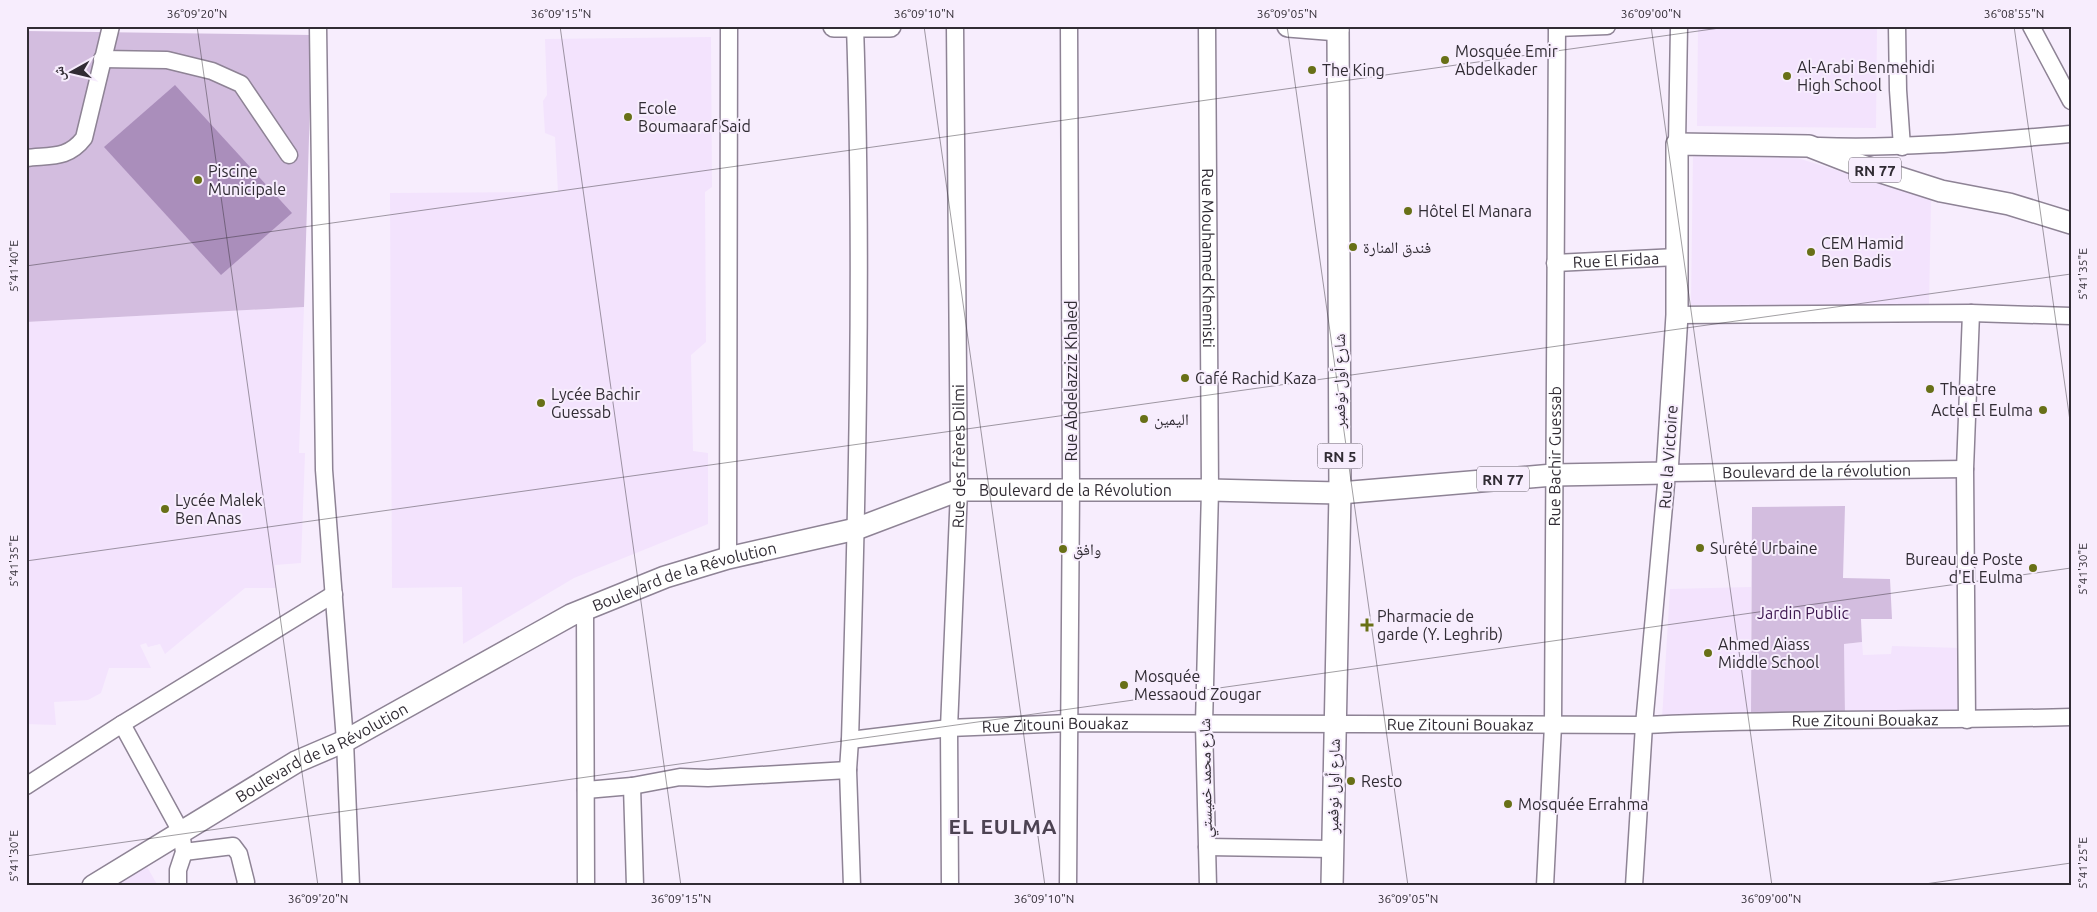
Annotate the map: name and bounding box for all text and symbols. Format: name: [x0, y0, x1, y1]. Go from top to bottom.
text: 36°09'20"N: [167, 7, 227, 20]
text: 36°09'15"N: [531, 7, 591, 20]
text: 36°09'10"N: [894, 7, 954, 20]
text: 36°09'05"N: [1257, 7, 1317, 20]
text: 36°09'00"N: [1621, 7, 1681, 20]
text: 36°08'55"N: [1984, 7, 2044, 20]
place label: Mosquée Emir Abdelkader: [1455, 42, 1558, 78]
north arrow: [48, 48, 98, 98]
marker: Mosquée Emir Abdelkader: [1439, 54, 1451, 66]
place label: Al-Arabi Benmehidi High School: [1797, 58, 1935, 94]
place label: The King: [1322, 61, 1385, 79]
marker: The King: [1306, 64, 1318, 76]
text: ش: [50, 65, 69, 82]
marker: Al-Arabi Benmehidi High School: [1781, 70, 1793, 82]
place label: Ecole Boumaaraf Said: [638, 99, 751, 135]
marker: Ecole Boumaaraf Said: [622, 111, 634, 123]
road number: RN 77: [1849, 158, 1901, 182]
place label: Piscine Municipale: [208, 162, 286, 198]
street label: Rue Mouhamed Khemisti: [1199, 168, 1218, 348]
marker: Piscine Municipale: [192, 174, 204, 186]
place label: Hôtel El Manara: [1418, 202, 1532, 220]
marker: Hôtel El Manara: [1402, 205, 1414, 217]
place label: CEM Hamid Ben Badis: [1821, 234, 1904, 270]
place label: فندق المنارة: [1363, 238, 1431, 258]
text: 5°41'40"E: [7, 240, 20, 292]
marker: فندق المنارة: [1347, 241, 1359, 253]
marker: CEM Hamid Ben Badis: [1805, 246, 1817, 258]
text: 5°41'35"E: [2076, 248, 2089, 300]
street label: Rue El Fidaa: [1572, 249, 1660, 271]
street label: Rue Abdelazziz Khaled: [1062, 300, 1080, 462]
street label: شارع أول نوفمبر: [1330, 334, 1350, 429]
place label: Café Rachid Kaza: [1195, 369, 1317, 387]
marker: Café Rachid Kaza: [1179, 372, 1191, 384]
place label: Theatre: [1940, 380, 1996, 398]
marker: Theatre: [1924, 383, 1936, 395]
street label: Rue des frères Dilmi: [948, 384, 968, 529]
place label: Lycée Bachir Guessab: [551, 385, 640, 421]
street label: Rue Bachir Guessab: [1545, 386, 1564, 526]
marker: Lycée Bachir Guessab: [535, 397, 547, 409]
place label: Actel El Eulma: [1931, 401, 2033, 419]
street label: Rue la Victoire: [1655, 404, 1681, 510]
marker: Actel El Eulma: [2037, 404, 2049, 416]
place label: اليمين: [1154, 410, 1189, 430]
marker: اليمين: [1138, 413, 1150, 425]
road number: RN 5: [1318, 444, 1362, 468]
street label: Boulevard de la révolution: [1722, 461, 1911, 481]
road number: RN 77: [1477, 466, 1529, 492]
street label: Boulevard de la Révolution: [979, 481, 1172, 499]
place label: Lycée Malek Ben Anas: [175, 491, 263, 527]
marker: Lycée Malek Ben Anas: [159, 503, 171, 515]
text: 5°41'35"E: [7, 535, 20, 587]
street label: Boulevard de la Révolution: [590, 538, 778, 614]
place label: Surêté Urbaine: [1710, 539, 1818, 557]
place label: وافق: [1073, 540, 1101, 560]
marker: Surêté Urbaine: [1694, 542, 1706, 554]
marker: وافق: [1057, 543, 1069, 555]
text: 5°41'30"E: [2076, 543, 2089, 595]
place label: Bureau de Poste d'El Eulma: [1905, 550, 2023, 586]
marker: Bureau de Poste d'El Eulma: [2027, 562, 2039, 574]
park label: Jardin Public: [1757, 604, 1849, 622]
place label: Pharmacie de garde (Y. Leghrib): [1377, 607, 1503, 644]
marker: Pharmacie de garde (Y. Leghrib): [1361, 619, 1373, 631]
place label: Ahmed Aiass Middle School: [1718, 635, 1819, 671]
marker: Ahmed Aiass Middle School: [1702, 647, 1714, 659]
place label: Mosquée Messaoud Zougar: [1134, 667, 1261, 703]
marker: Mosquée Messaoud Zougar: [1118, 679, 1130, 691]
street label: Boulevard de la Révolution: [232, 699, 411, 806]
street label: Rue Zitouni Bouakaz: [1792, 710, 1939, 730]
street label: Rue Zitouni Bouakaz: [981, 714, 1129, 736]
street label: Rue Zitouni Bouakaz: [1387, 715, 1534, 734]
street label: شارع محمد خميستي: [1195, 718, 1219, 838]
street label: شارع أول نوفمبر: [1323, 738, 1345, 835]
place label: Resto: [1361, 772, 1402, 790]
marker: Resto: [1345, 775, 1357, 787]
place label: Mosquée Errahma: [1518, 795, 1649, 813]
marker: Mosquée Errahma: [1502, 798, 1514, 810]
district label: EL EULMA: [948, 814, 1058, 838]
text: 5°41'30"E: [7, 830, 20, 882]
text: 5°41'25"E: [2076, 837, 2089, 889]
text: 36°09'20"N: [288, 892, 348, 905]
text: 36°09'15"N: [651, 892, 711, 905]
text: 36°09'10"N: [1014, 892, 1074, 905]
text: 36°09'05"N: [1378, 892, 1438, 905]
text: 36°09'00"N: [1741, 892, 1801, 905]

